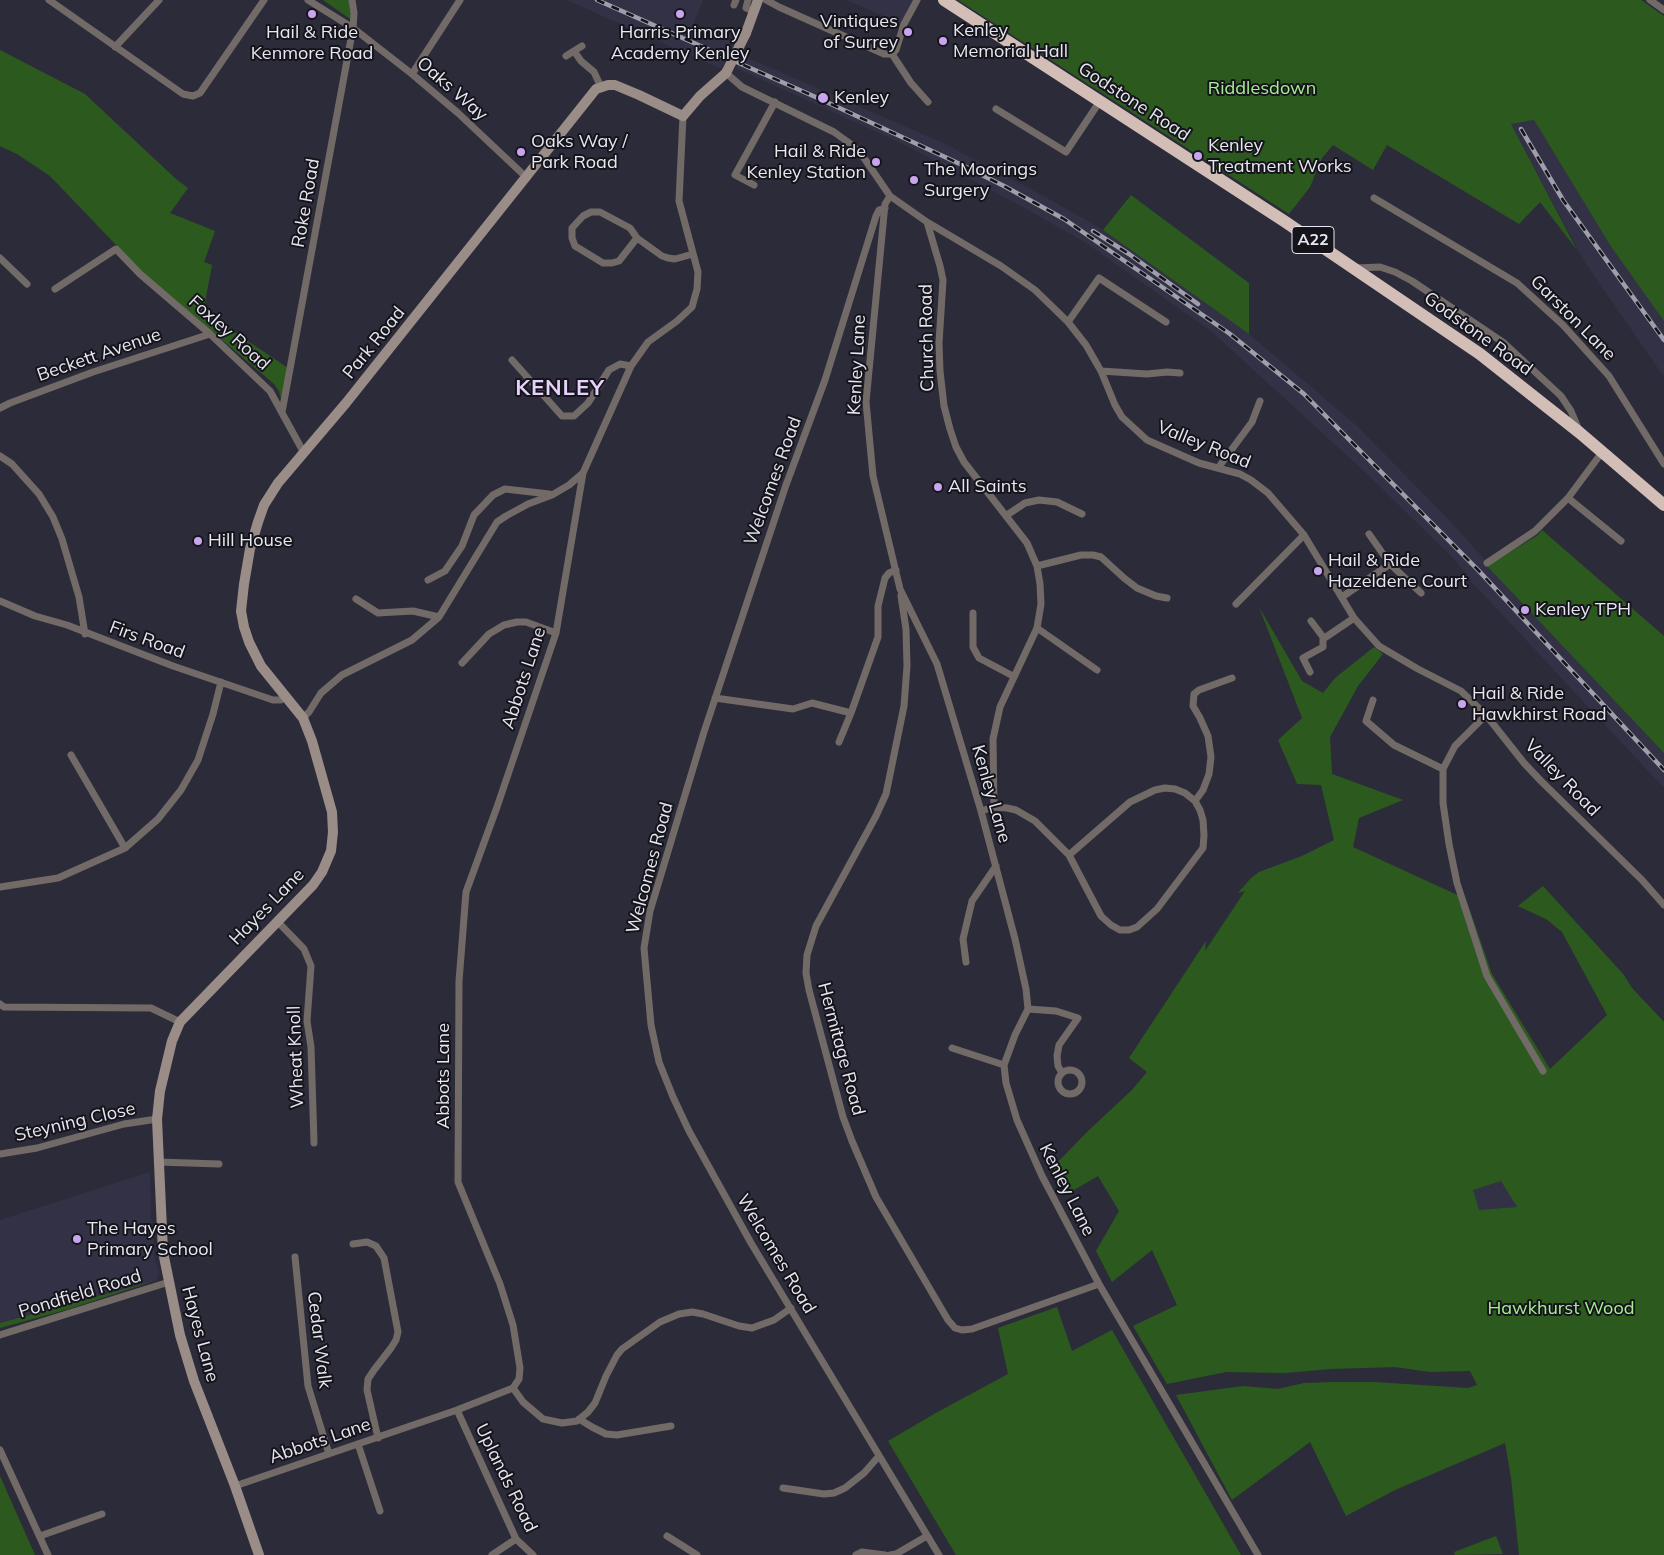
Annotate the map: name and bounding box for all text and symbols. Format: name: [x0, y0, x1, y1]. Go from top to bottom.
marker: Hail & Ride Kenmore Road: [306, 8, 318, 20]
marker: Harris Primary Academy Kenley: [674, 8, 686, 20]
place label: Vintiques of Surrey: [820, 11, 898, 54]
place label: Kenley Memorial Hall: [953, 20, 1068, 62]
place label: Hail & Ride Kenmore Road: [251, 22, 373, 64]
place label: Harris Primary Academy Kenley: [611, 22, 749, 64]
marker: Vintiques of Surrey: [902, 26, 914, 38]
marker: Kenley Memorial Hall: [937, 35, 949, 47]
street label: Oaks Way: [412, 52, 492, 126]
street label: Godstone Road: [1074, 58, 1194, 146]
park label: Riddlesdown: [1208, 78, 1316, 100]
place label: Kenley: [834, 87, 889, 109]
marker: Kenley: [816, 91, 830, 105]
place label: Oaks Way / Park Road: [531, 131, 628, 173]
place label: Kenley Treatment Works: [1208, 135, 1352, 178]
place label: Hail & Ride Kenley Station: [747, 141, 866, 183]
marker: Oaks Way / Park Road: [515, 146, 527, 158]
marker: Kenley Treatment Works: [1192, 150, 1204, 162]
marker: Hail & Ride Kenley Station: [870, 156, 882, 168]
street label: Roke Road: [288, 157, 324, 249]
place label: The Moorings Surgery: [924, 159, 1037, 202]
marker: The Moorings Surgery: [908, 174, 920, 186]
road number: A22: [1292, 226, 1334, 254]
street label: Garston Lane: [1526, 271, 1620, 365]
street label: Church Road: [915, 284, 939, 392]
street label: Godstone Road: [1420, 287, 1536, 381]
street label: Foxley Road: [184, 291, 274, 375]
street label: Park Road: [338, 303, 410, 383]
street label: Kenley Lane: [844, 314, 870, 416]
street label: Beckett Avenue: [34, 324, 164, 386]
district label: KENLEY: [514, 375, 606, 401]
street label: Welcomes Road: [740, 414, 806, 548]
street label: Valley Road: [1154, 416, 1254, 474]
place label: All Saints: [948, 476, 1027, 498]
marker: All Saints: [932, 481, 944, 493]
place label: Hill House: [208, 530, 293, 552]
marker: Hill House: [192, 535, 204, 547]
place label: Hail & Ride Hazeldene Court: [1328, 550, 1467, 592]
marker: Hail & Ride Hazeldene Court: [1312, 565, 1324, 577]
place label: Kenley TPH: [1535, 599, 1631, 621]
marker: Kenley TPH: [1519, 604, 1531, 616]
street label: Firs Road: [106, 616, 188, 664]
street label: Abbots Lane: [497, 624, 551, 732]
place label: Hail & Ride Hawkhirst Road: [1472, 683, 1607, 726]
marker: Hail & Ride Hawkhirst Road: [1456, 698, 1468, 710]
street label: Valley Road: [1520, 735, 1604, 821]
street label: Kenley Lane: [967, 743, 1015, 845]
street label: Welcomes Road: [622, 800, 678, 936]
street label: Hayes Lane: [225, 864, 309, 950]
street label: Hermitage Road: [813, 980, 869, 1118]
street label: Wheat Knoll: [283, 1005, 309, 1109]
street label: Abbots Lane: [433, 1023, 455, 1129]
street label: Steyning Close: [13, 1098, 137, 1146]
street label: Kenley Lane: [1035, 1140, 1099, 1240]
street label: Welcomes Road: [732, 1190, 820, 1318]
place label: The Hayes Primary School: [87, 1218, 213, 1260]
marker: The Hayes Primary School: [71, 1233, 83, 1245]
street label: Pondfield Road: [16, 1265, 144, 1323]
street label: Hayes Lane: [177, 1284, 223, 1384]
street label: Cedar Walk: [302, 1290, 336, 1390]
park label: Hawkhurst Wood: [1488, 1298, 1634, 1320]
street label: Abbots Lane: [266, 1414, 374, 1468]
street label: Uplands Road: [470, 1420, 542, 1536]

